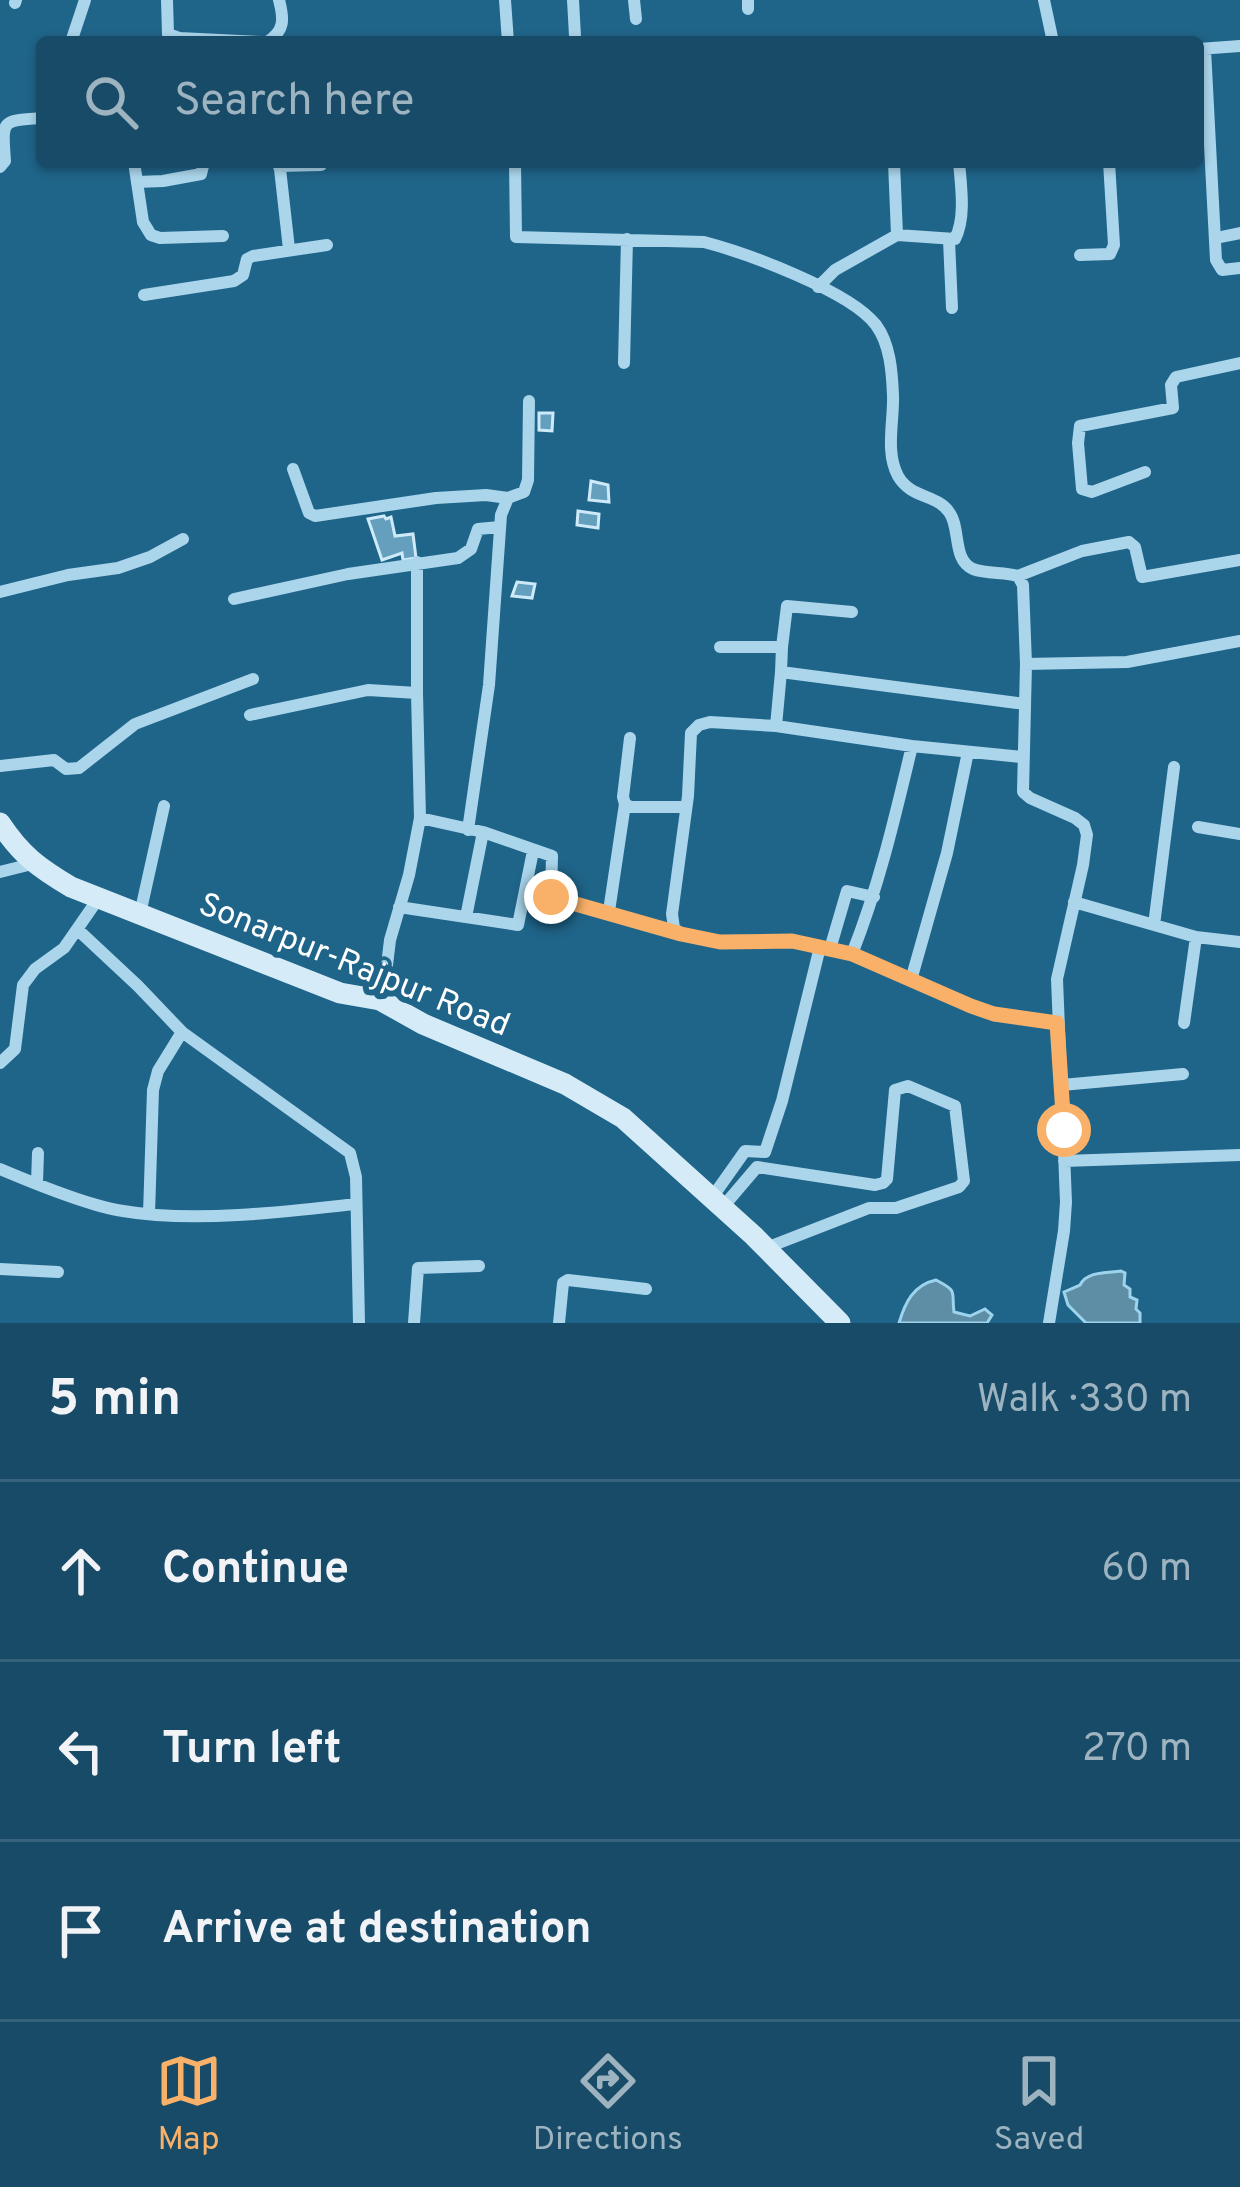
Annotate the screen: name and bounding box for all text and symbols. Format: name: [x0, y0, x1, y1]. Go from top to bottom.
search box: [36, 36, 1204, 168]
icon: search: [78, 69, 144, 135]
text: Search here: [174, 74, 414, 131]
route end: [524, 870, 578, 924]
street label: Sonarpur-Rajpur Road: [192, 885, 515, 1048]
route start: [1037, 1103, 1091, 1157]
text: 5 min: [48, 1369, 181, 1434]
text: Walk · 330 m: [977, 1377, 1192, 1426]
icon: ahead: [48, 1538, 114, 1604]
text: Continue: [162, 1542, 349, 1599]
text: 60 m: [1101, 1546, 1192, 1595]
icon: left: [48, 1718, 114, 1784]
text: Turn left: [162, 1722, 341, 1779]
text: 270 m: [1082, 1726, 1192, 1775]
icon: arrive: [48, 1898, 114, 1964]
text: Arrive at destination: [162, 1902, 592, 1959]
tab: Map: [156, 2048, 222, 2162]
tab: Directions: [533, 2048, 683, 2162]
tab: Saved: [994, 2048, 1084, 2162]

